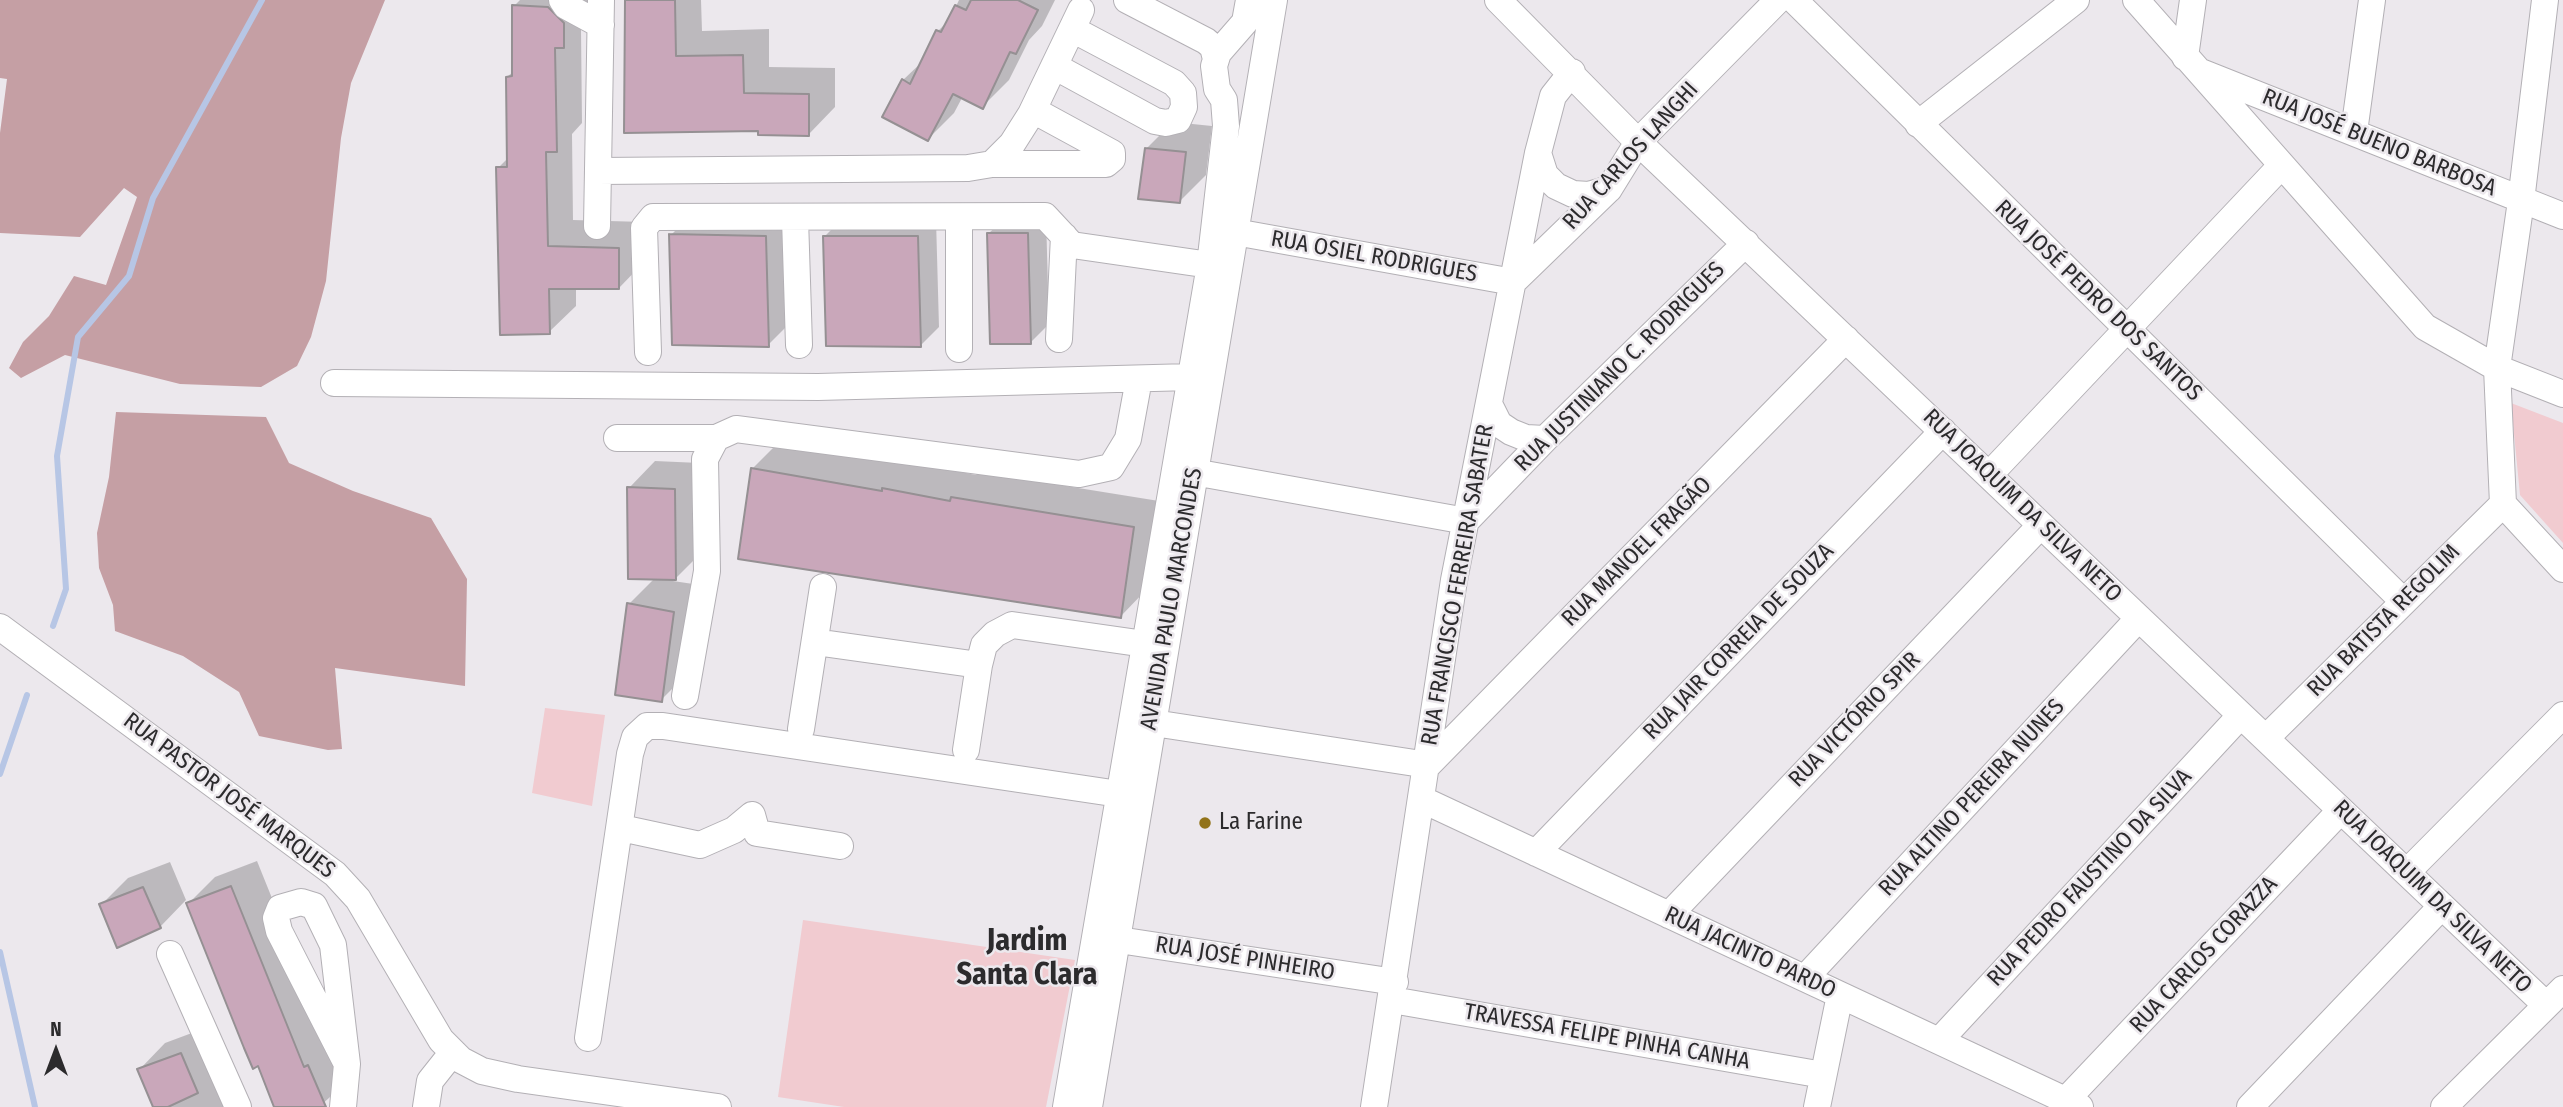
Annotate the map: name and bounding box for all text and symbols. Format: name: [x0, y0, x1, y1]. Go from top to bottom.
street label: RUA CARLOS LANGHI: [1557, 76, 1705, 236]
street label: RUA JOSÉ BUENO BARBOSA: [2258, 83, 2500, 203]
street label: RUA JOSÉ PEDRO DOS SANTOS: [1989, 195, 2207, 407]
street label: RUA OSIEL RODRIGUES: [1269, 225, 1479, 289]
street label: RUA JUSTINIANO C. RODRIGUES: [1509, 256, 1731, 478]
street label: RUA JOAQUIM DA SILVA NETO: [1917, 404, 2127, 608]
street label: RUA FRANCISCO FERREIRA SABATER: [1416, 422, 1500, 748]
street label: AVENIDA PAULO MARCONDES: [1135, 466, 1209, 732]
street label: RUA MANOEL FRAGÃO: [1556, 471, 1718, 633]
street label: RUA JAIR CORREIA DE SOUZA: [1638, 538, 1840, 746]
street label: RUA BATISTA REGOLIM: [2302, 539, 2466, 703]
street label: RUA VICTÓRIO SPIR: [1784, 647, 1926, 793]
street label: RUA ALTINO PEREIRA NUNES: [1873, 694, 2071, 902]
street label: RUA PASTOR JOSÉ MARQUES: [118, 707, 340, 885]
street label: RUA PEDRO FAUSTINO DA SILVA: [1982, 764, 2198, 992]
street label: RUA JOAQUIM DA SILVA NETO: [2327, 795, 2537, 999]
place label: La Farine: [1219, 809, 1303, 837]
marker: La Farine: [1197, 815, 1213, 831]
street label: RUA CARLOS CORAZZA: [2124, 871, 2284, 1039]
street label: RUA JACINTO PARDO: [1660, 901, 1840, 1005]
district label: Jardim Santa Clara: [957, 924, 1097, 995]
street label: RUA JOSÉ PINHEIRO: [1153, 931, 1337, 987]
street label: TRAVESSA FELIPE PINHA CANHA: [1462, 998, 1752, 1076]
north arrow: [21, 1016, 91, 1086]
text: N: [50, 1018, 62, 1041]

